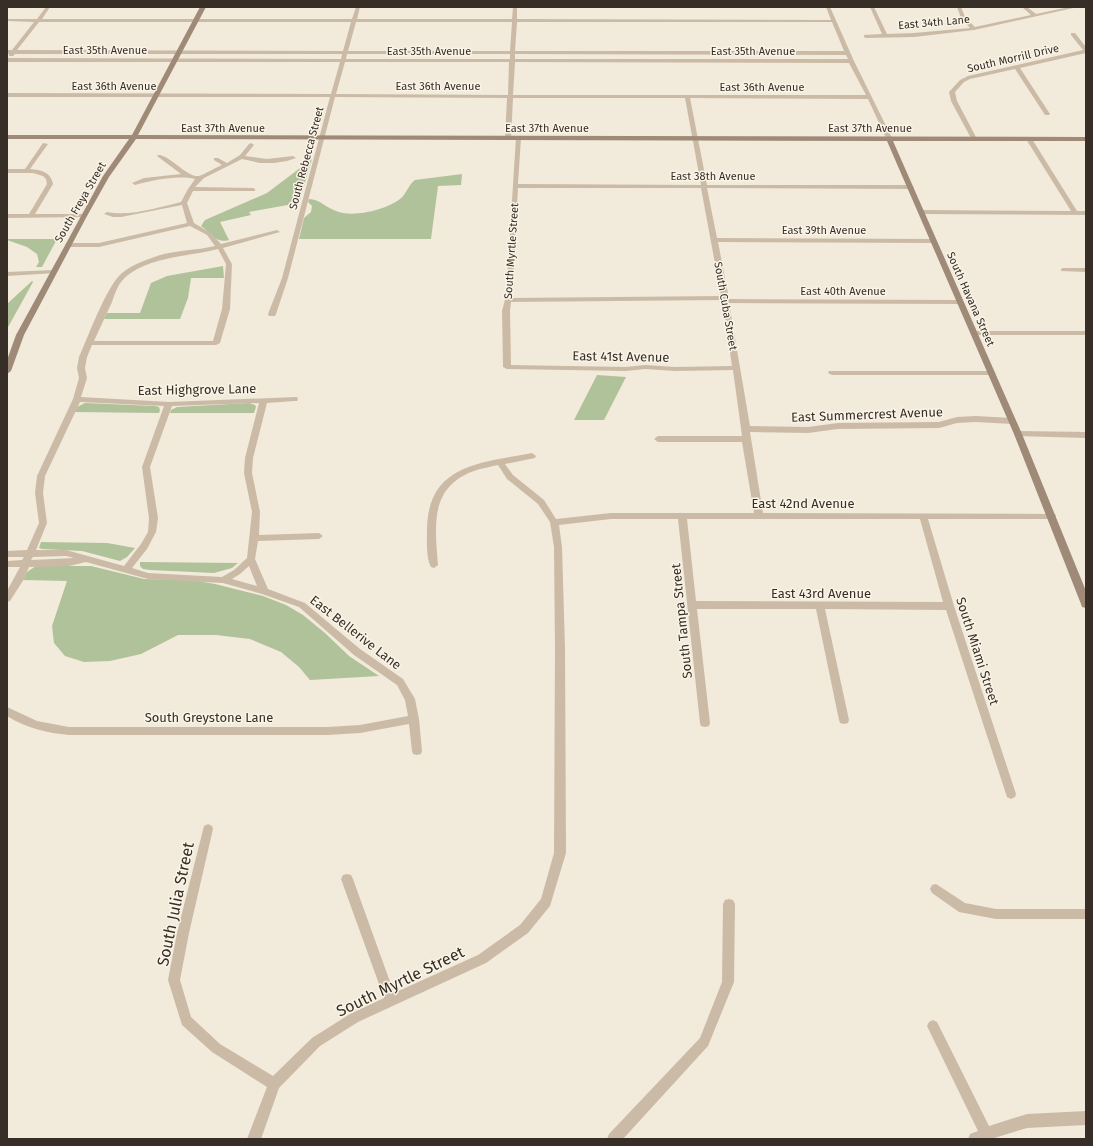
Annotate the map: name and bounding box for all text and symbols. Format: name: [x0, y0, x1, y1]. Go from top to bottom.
street label: East 34th Lane: [898, 13, 971, 32]
street label: South Morrill Drive: [966, 42, 1060, 75]
street label: East 35th Avenue: [63, 44, 147, 57]
street label: East 35th Avenue: [387, 45, 471, 58]
street label: East 35th Avenue: [711, 45, 795, 58]
street label: East 36th Avenue: [72, 80, 156, 93]
street label: East 36th Avenue: [396, 80, 480, 93]
street label: East 36th Avenue: [720, 81, 804, 94]
street label: South Rebecca Street: [286, 105, 326, 211]
street label: East 37th Avenue: [181, 122, 265, 135]
street label: East 37th Avenue: [505, 122, 589, 135]
street label: East 37th Avenue: [828, 122, 912, 135]
street label: South Freya Street: [52, 160, 109, 245]
street label: East 38th Avenue: [670, 170, 756, 183]
street label: South Myrtle Street: [502, 203, 521, 299]
street label: East 39th Avenue: [782, 224, 866, 237]
street label: South Havana Street: [944, 250, 997, 348]
street label: South Cuba Street: [711, 261, 740, 351]
street label: East 40th Avenue: [800, 285, 886, 298]
street label: East 41st Avenue: [572, 348, 670, 365]
street label: East Highgrove Lane: [138, 381, 257, 398]
street label: East Summercrest Avenue: [791, 404, 943, 425]
street label: East 42nd Avenue: [751, 496, 855, 511]
street label: South Tampa Street: [668, 562, 695, 679]
street label: East 43rd Avenue: [771, 586, 871, 601]
street label: East Bellerive Lane: [307, 592, 404, 673]
street label: South Miami Street: [953, 595, 1002, 707]
street label: South Greystone Lane: [145, 710, 273, 725]
street label: South Julia Street: [153, 840, 198, 968]
street label: South Myrtle Street: [333, 942, 467, 1021]

